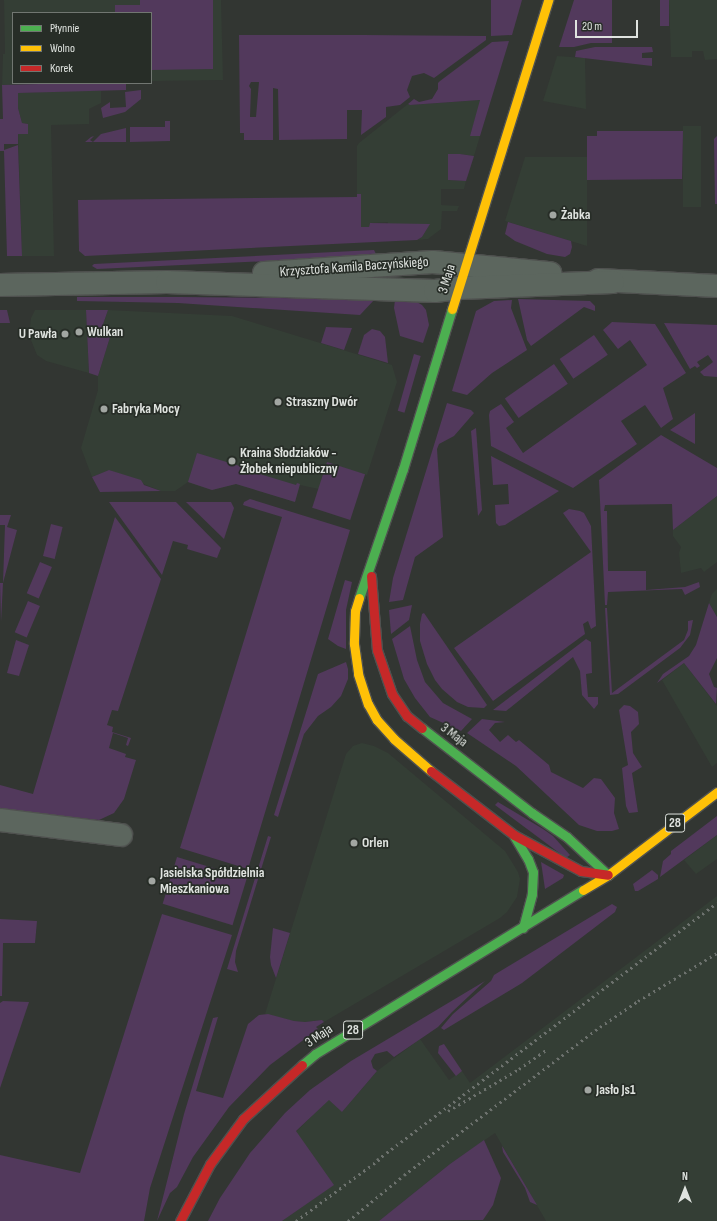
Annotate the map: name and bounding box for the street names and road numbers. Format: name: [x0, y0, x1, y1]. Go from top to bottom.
street label: Krzysztofa Kamila Baczyńskiego: [279, 253, 429, 281]
street label: 3 Maja: [435, 262, 459, 296]
street label: 3 Maja: [437, 719, 471, 751]
road number: 28: [665, 812, 685, 834]
road number: 28: [343, 1019, 363, 1041]
street label: 3 Maja: [302, 1021, 336, 1051]

